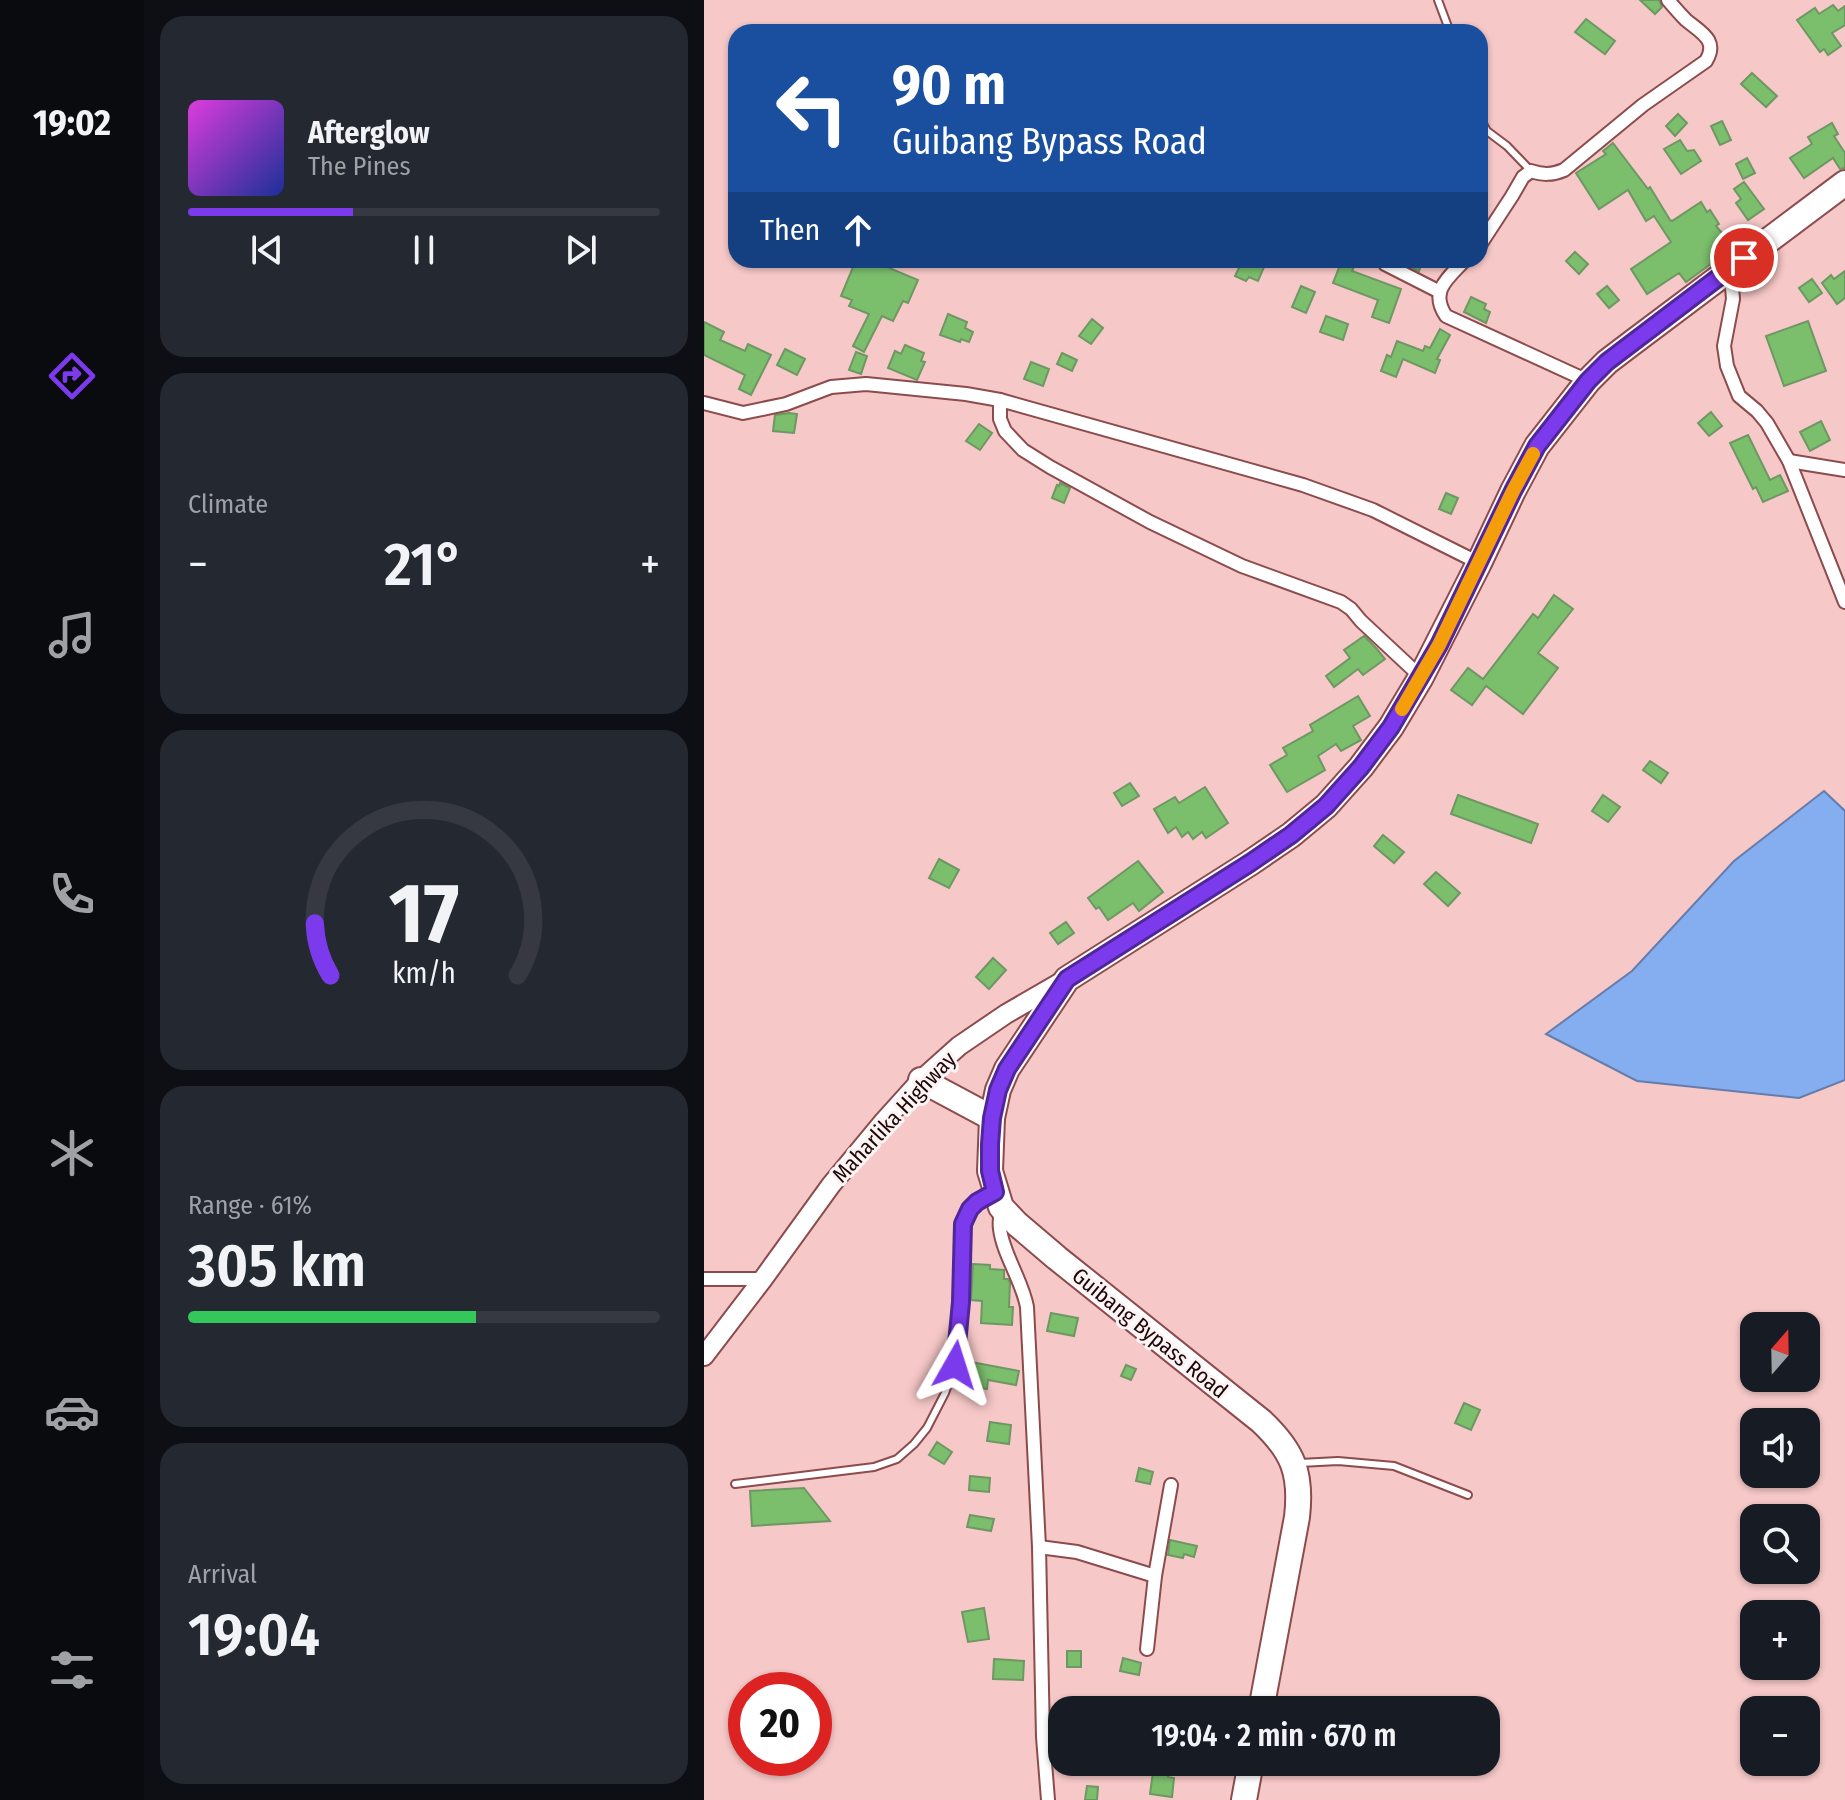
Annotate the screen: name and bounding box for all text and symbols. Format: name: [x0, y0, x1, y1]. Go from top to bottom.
text: 90 m: [892, 52, 1006, 119]
icon: left: [760, 56, 864, 160]
text: 19:02: [33, 101, 111, 145]
text: Afterglow: [308, 115, 430, 151]
text: Guibang Bypass Road: [892, 120, 1207, 164]
text: The Pines: [308, 151, 411, 182]
icon: ahead: [836, 208, 880, 252]
text: Then: [760, 212, 820, 248]
pin: [1710, 224, 1778, 292]
icon: previous: [245, 228, 289, 272]
icon: pause: [402, 228, 446, 272]
icon: next: [559, 228, 603, 272]
icon: arrive: [1722, 236, 1766, 280]
icon: directions: [44, 348, 100, 404]
text: Climate: [188, 489, 268, 520]
text: 21°: [384, 529, 464, 601]
text: −: [188, 538, 208, 591]
text: +: [640, 538, 660, 591]
icon: music: [44, 607, 100, 663]
text: 17: [389, 864, 459, 964]
icon: phone: [44, 866, 100, 922]
text: km/h: [392, 956, 456, 991]
street label: Maharlika Highway: [827, 1046, 962, 1188]
icon: climate: [44, 1125, 100, 1181]
text: Range · 61%: [188, 1190, 312, 1221]
text: 305 km: [188, 1230, 366, 1302]
street label: Guibang Bypass Road: [1067, 1262, 1233, 1404]
north arrow: [1740, 1312, 1820, 1392]
map controls: [1740, 1312, 1820, 1776]
position arrow: [913, 1323, 997, 1407]
icon: car: [44, 1384, 100, 1440]
button: sound: [1740, 1408, 1820, 1488]
button: search: [1740, 1504, 1820, 1584]
text: Arrival: [188, 1559, 257, 1590]
text: 19:04: [188, 1599, 320, 1671]
button: +: [1740, 1600, 1820, 1680]
icon: filters: [44, 1642, 100, 1698]
speed limit sign: 20: [728, 1672, 832, 1776]
button: −: [1740, 1696, 1820, 1776]
text: 19:04 · 2 min · 670 m: [1152, 1718, 1396, 1754]

